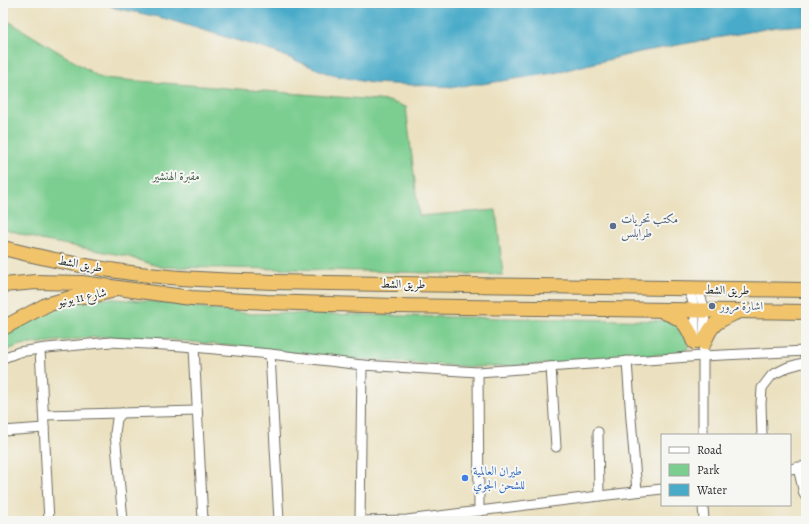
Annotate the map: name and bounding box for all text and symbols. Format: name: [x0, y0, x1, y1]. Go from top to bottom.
park label: مقبرة الهنشير: [150, 168, 200, 184]
place label: مكتب تحريات طرابلس: [621, 211, 678, 242]
marker: مكتب تحريات طرابلس: [608, 221, 618, 231]
street label: طريق الشط: [57, 252, 104, 276]
street label: طريق الشط: [380, 276, 426, 292]
street label: طريق الشط: [704, 282, 750, 298]
street label: شارع 11 يونيو: [55, 284, 109, 313]
place label: اشارة مرور: [719, 298, 764, 315]
marker: اشارة مرور: [707, 301, 717, 311]
legend: [661, 434, 791, 506]
text: Road: [697, 442, 723, 458]
text: Park: [697, 462, 720, 478]
place label: طيران العالمية للشحن الجوي: [473, 463, 525, 495]
marker: طيران العالمية للشحن الجوي: [460, 473, 470, 483]
text: Water: [696, 482, 727, 498]

